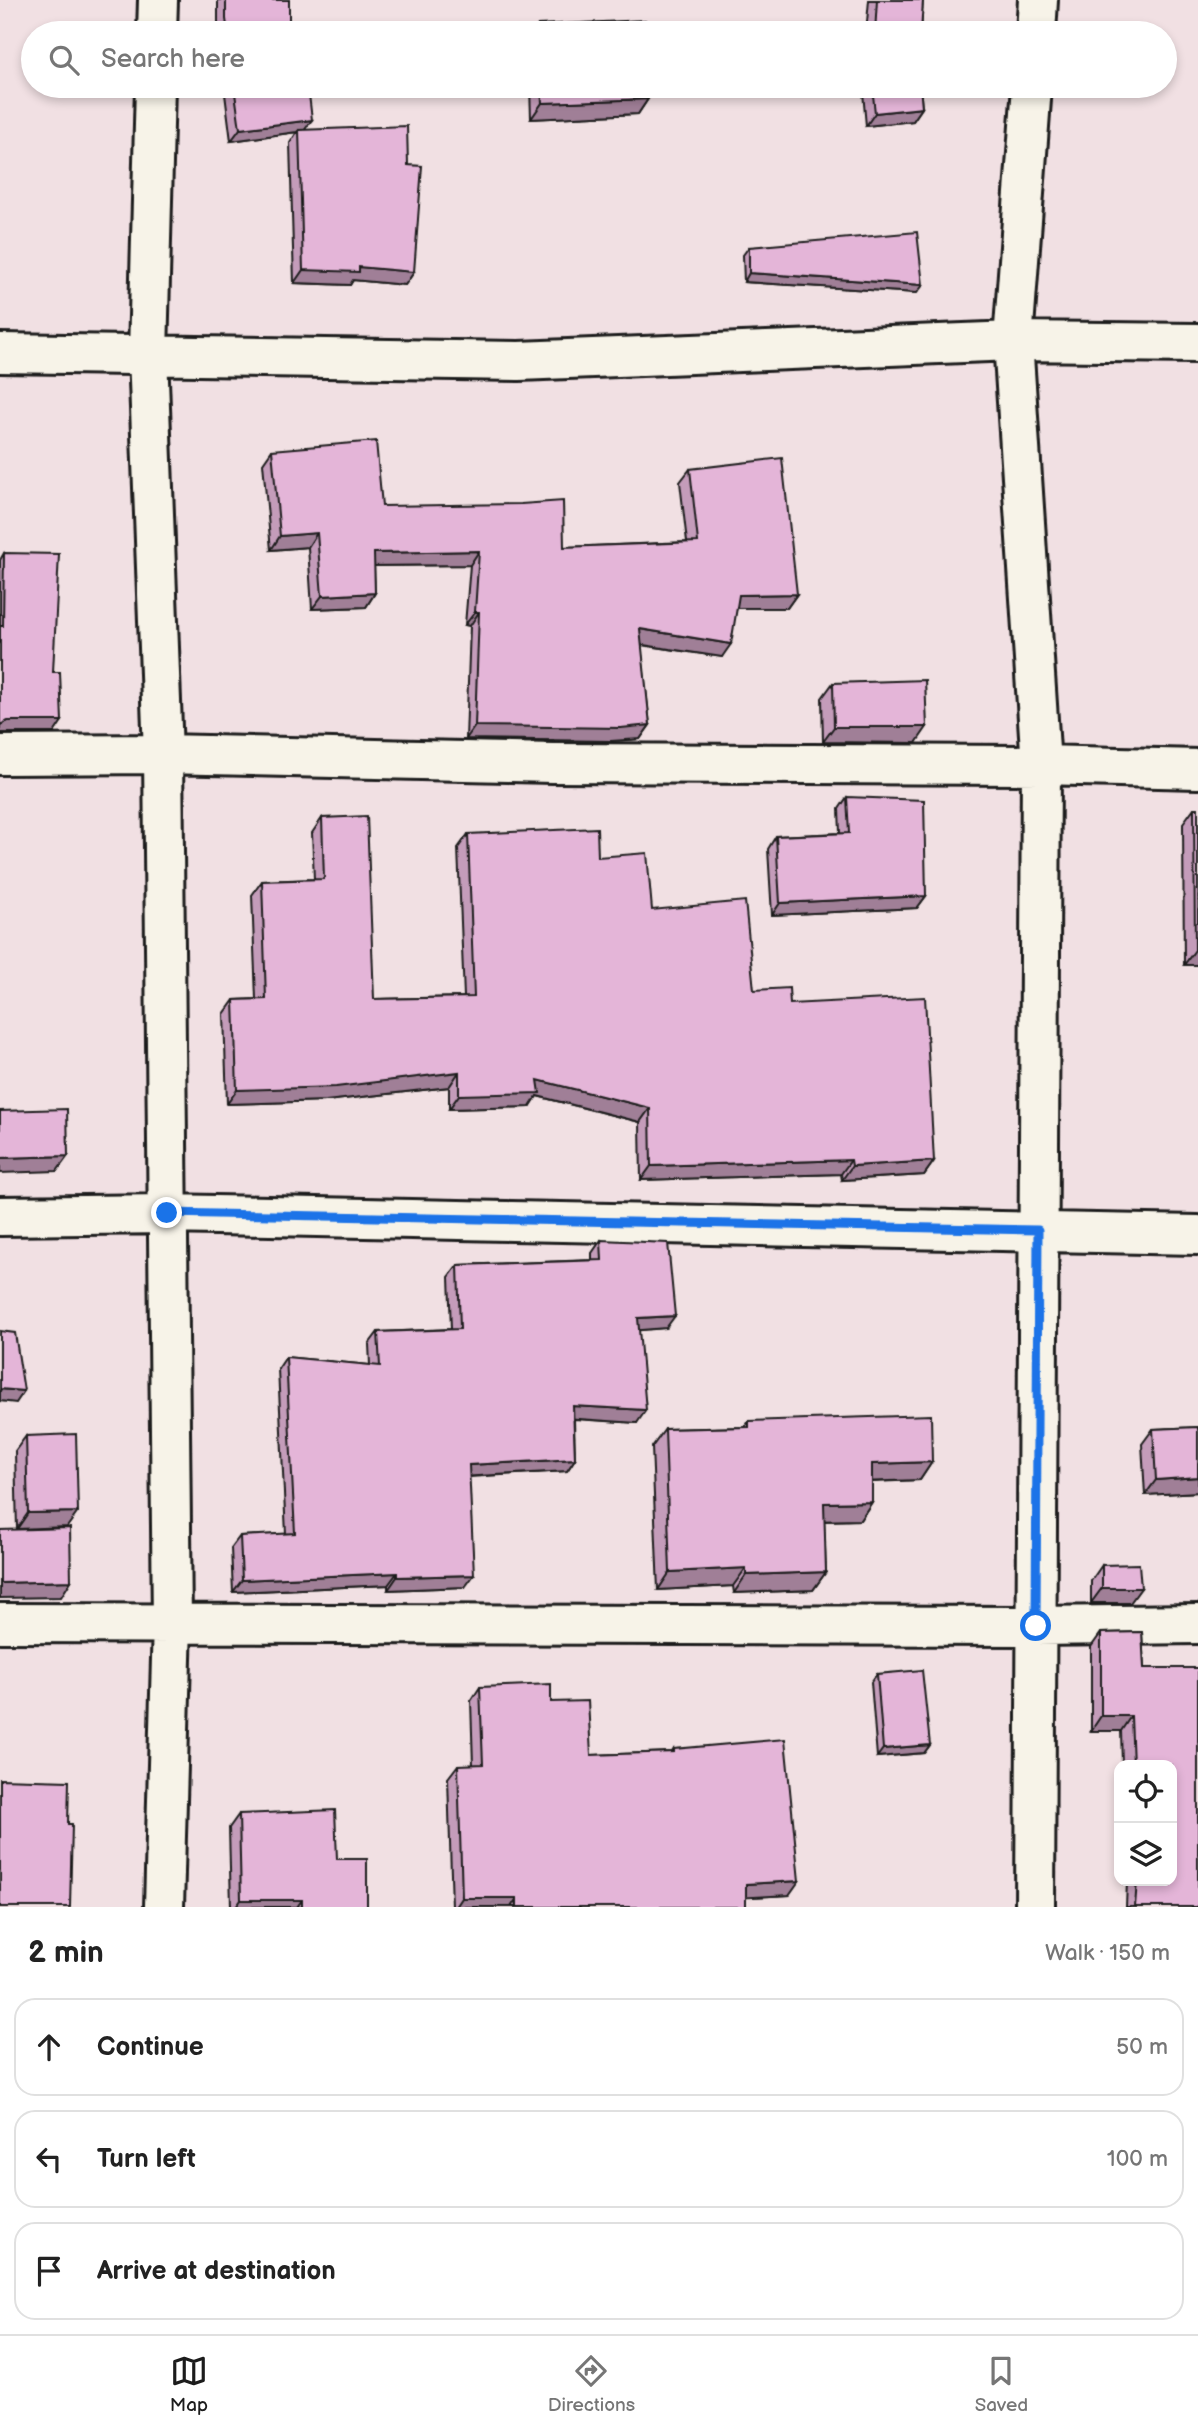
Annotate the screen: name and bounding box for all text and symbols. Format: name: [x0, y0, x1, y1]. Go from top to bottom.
search box: [21, 21, 1177, 98]
icon: search: [45, 41, 83, 79]
text: Search here: [101, 44, 245, 75]
route end: [151, 1197, 182, 1228]
route start: [1020, 1610, 1051, 1641]
map controls: [1114, 1760, 1177, 1886]
button: locate: [1114, 1760, 1177, 1823]
button: layers: [1114, 1823, 1177, 1886]
text: 2 min: [28, 1935, 104, 1971]
text: Walk · 150 m: [1045, 1939, 1170, 1967]
icon: ahead: [30, 2028, 68, 2066]
text: Continue: [97, 2032, 204, 2063]
text: 50 m: [1116, 2033, 1168, 2061]
icon: left: [30, 2140, 68, 2178]
text: Turn left: [97, 2144, 196, 2175]
text: 100 m: [1107, 2145, 1168, 2173]
icon: arrive: [30, 2252, 68, 2290]
text: Arrive at destination: [97, 2256, 336, 2287]
tab: Map: [170, 2352, 208, 2417]
tab: Directions: [548, 2352, 635, 2417]
tab: Saved: [975, 2352, 1028, 2417]

